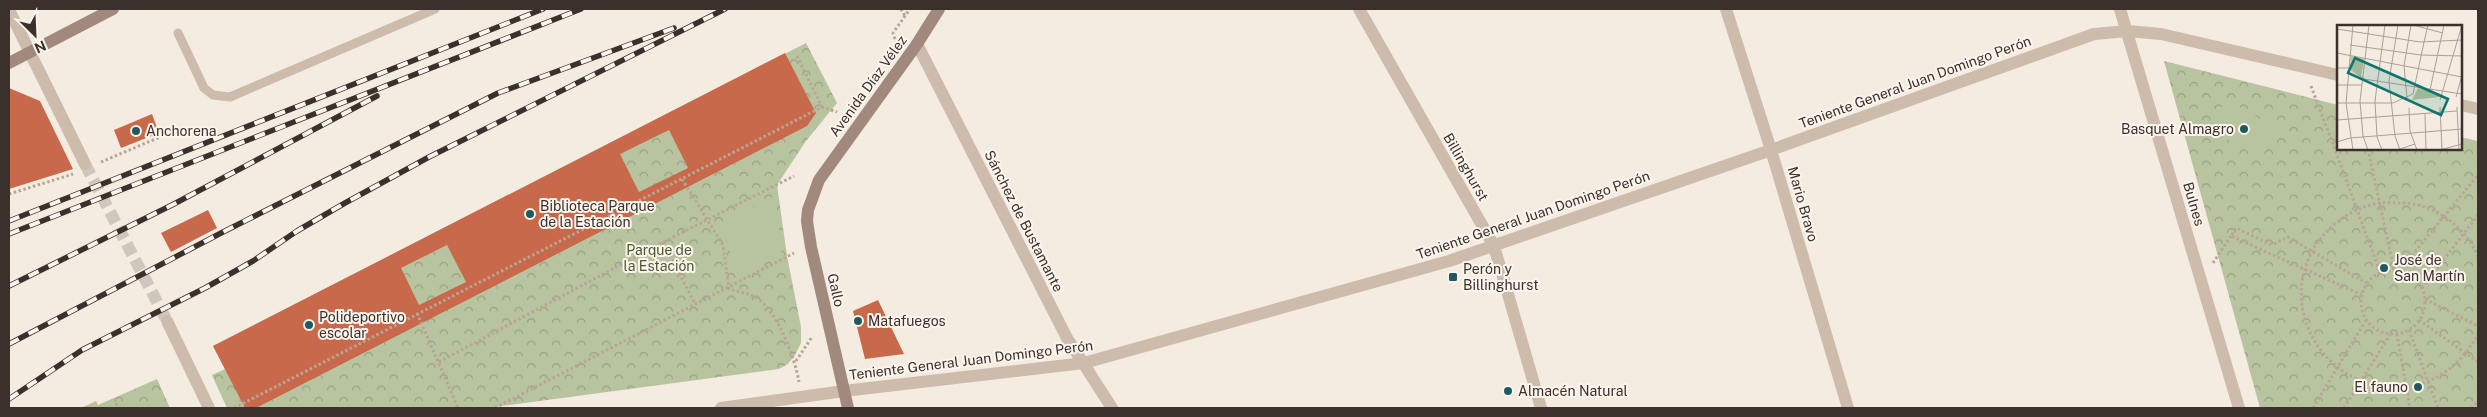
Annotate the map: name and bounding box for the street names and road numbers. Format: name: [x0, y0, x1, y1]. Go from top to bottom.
street label: Avenida Díaz Vélez: [826, 32, 910, 140]
street label: Teniente General Juan Domingo Perón: [1797, 32, 2033, 132]
street label: Billinghurst: [1440, 130, 1492, 204]
street label: Sánchez de Bustamante: [981, 148, 1067, 294]
street label: Mario Bravo: [1785, 165, 1821, 243]
street label: Teniente General Juan Domingo Perón: [1414, 167, 1652, 263]
street label: Bulnes: [2180, 180, 2208, 228]
street label: Gallo: [824, 272, 848, 308]
street label: Teniente General Juan Domingo Perón: [848, 337, 1094, 383]

